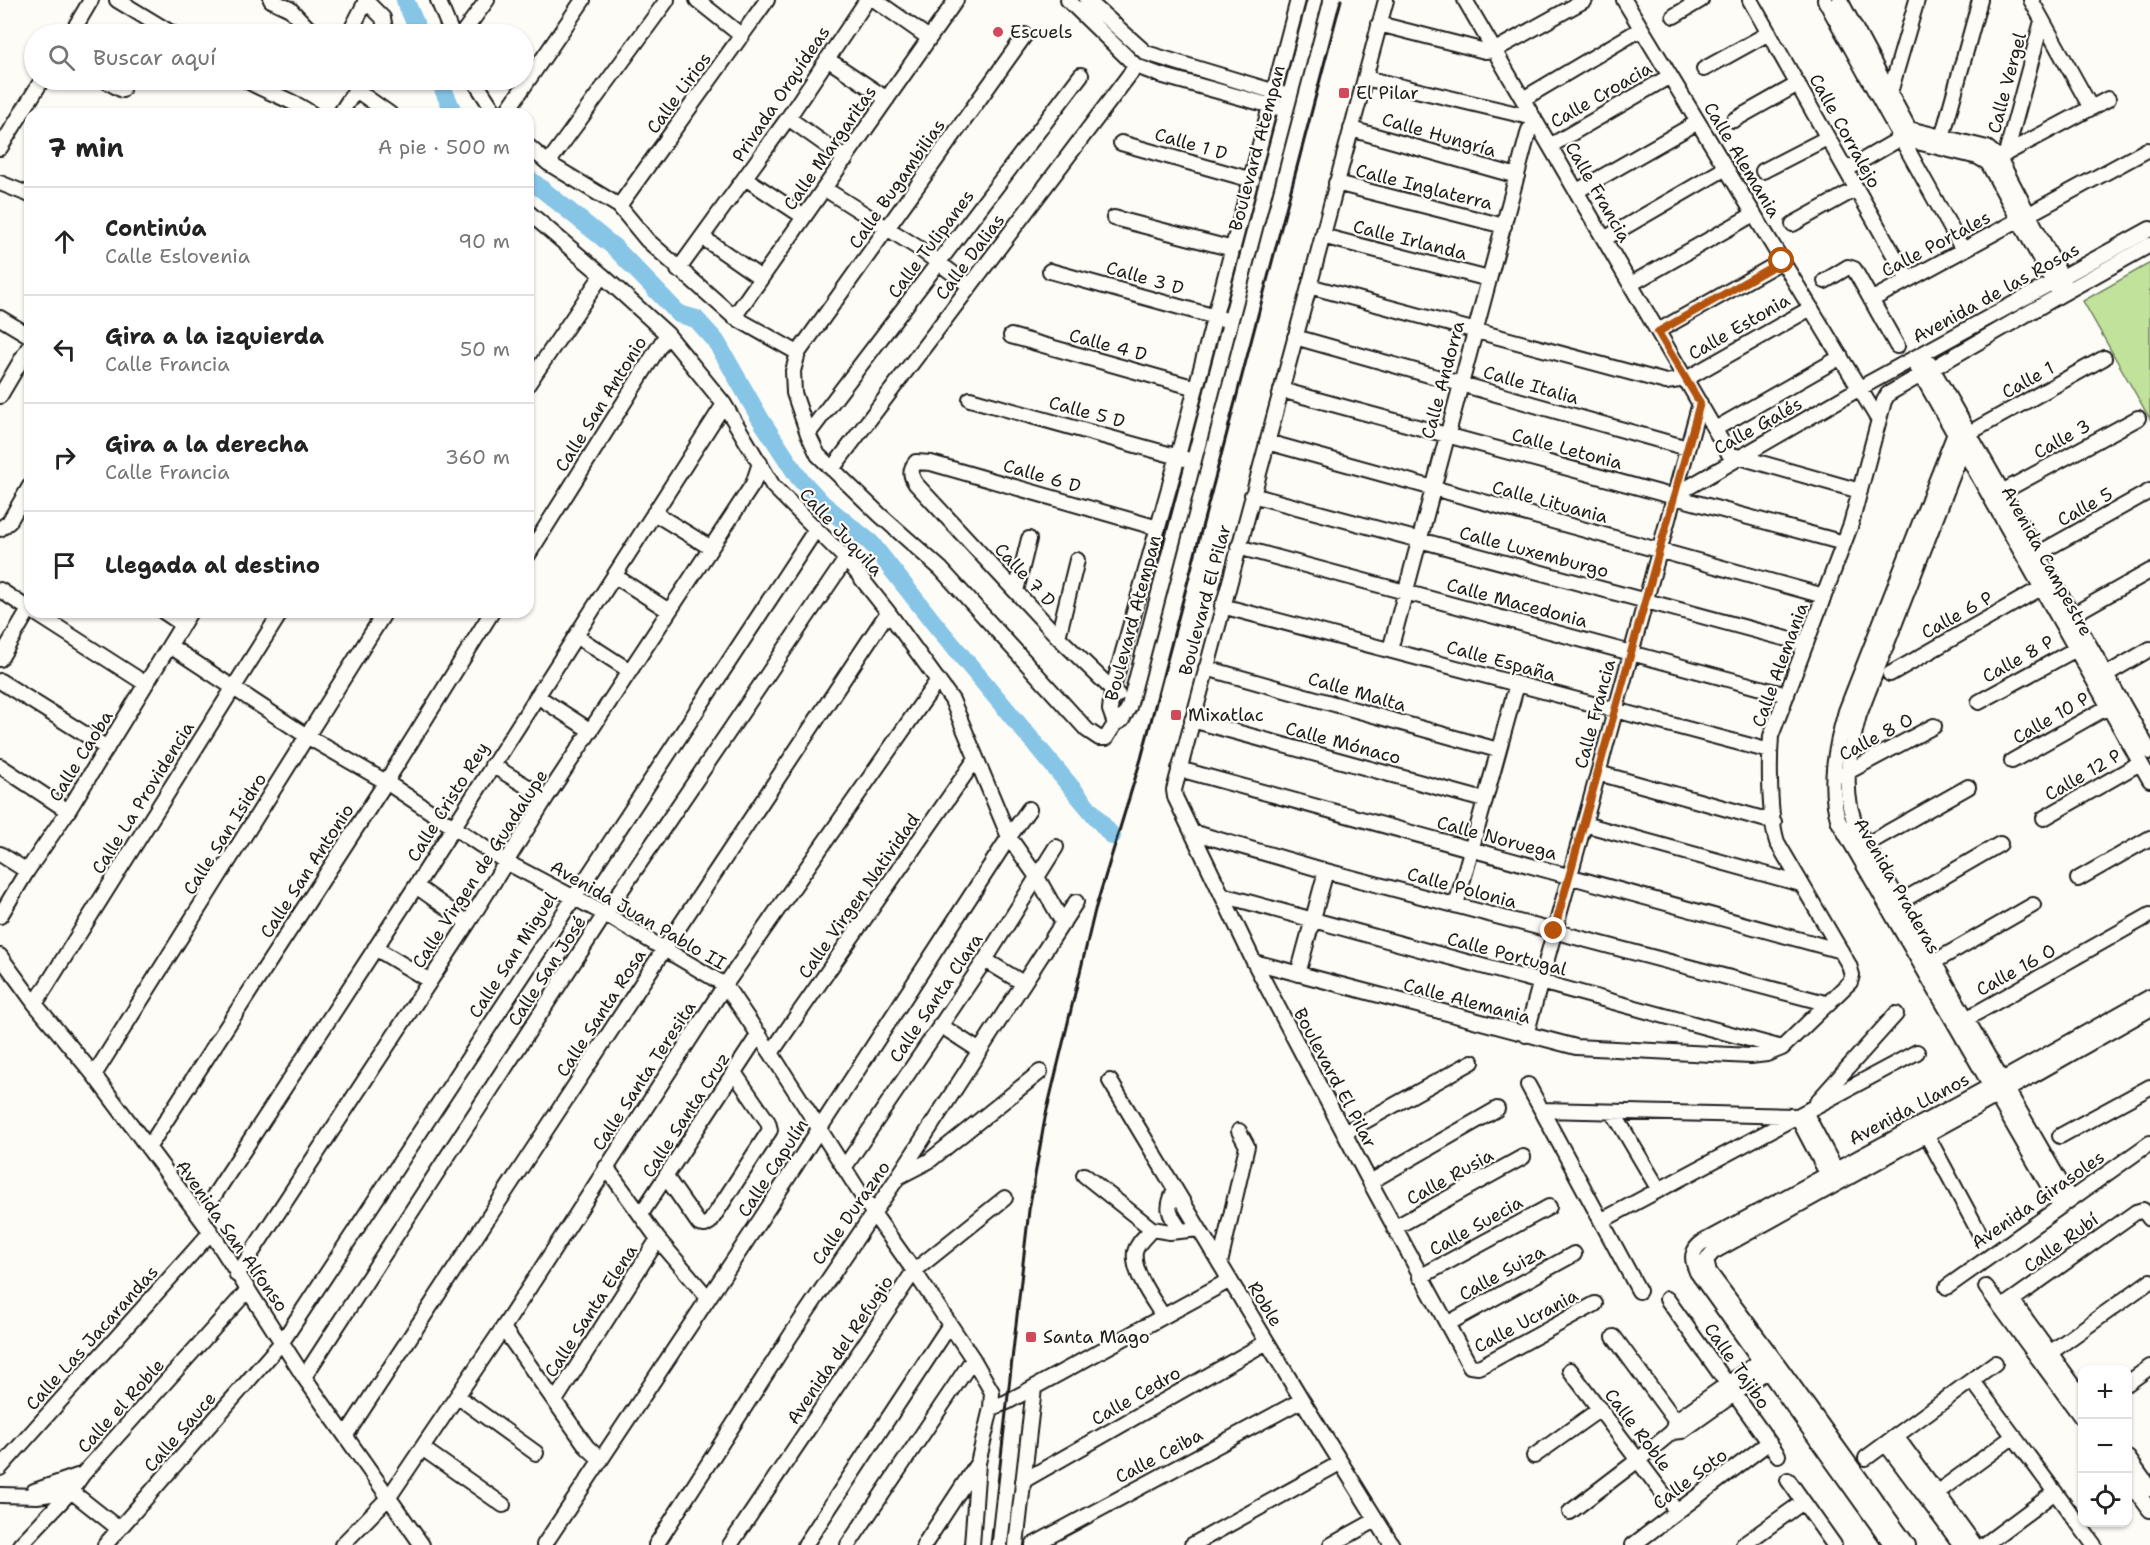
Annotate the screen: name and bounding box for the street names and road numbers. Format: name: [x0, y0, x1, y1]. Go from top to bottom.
street label: Privada Orquídeas: [726, 21, 836, 167]
street label: Calle Vergel: [1982, 29, 2032, 136]
street label: Calle Lirios: [641, 47, 717, 139]
street label: Calle Croacia: [1546, 56, 1656, 134]
street label: Boulevard Atempan: [1223, 62, 1291, 234]
street label: Calle Corralejo: [1804, 69, 1886, 193]
street label: Calle Margaritas: [778, 81, 882, 215]
street label: Calle Alemania: [1698, 98, 1786, 222]
street label: Calle Hungría: [1379, 107, 1499, 163]
street label: Calle Bugambilias: [843, 114, 951, 254]
street label: Calle 1 D: [1152, 122, 1230, 166]
street label: Calle Francia: [1560, 137, 1636, 247]
street label: Calle Inglaterra: [1353, 158, 1495, 216]
street label: Calle Tulipanes: [882, 185, 980, 303]
street label: Calle Portales: [1877, 205, 1995, 283]
street label: Calle Dalias: [930, 209, 1010, 305]
street label: Calle Irlanda: [1351, 214, 1469, 266]
street label: Avenida de las Rosas: [1908, 237, 2084, 349]
street label: Calle 3 D: [1103, 256, 1187, 301]
street label: Calle Estonia: [1684, 288, 1794, 366]
street label: Calle Andorra: [1416, 318, 1470, 442]
street label: Calle 4 D: [1066, 323, 1150, 367]
street label: Calle San Antonio: [550, 332, 652, 476]
street label: Calle 1: [1998, 356, 2058, 404]
street label: Calle Italia: [1480, 360, 1582, 410]
street label: Calle 5 D: [1046, 390, 1128, 434]
street label: Calle Galés: [1709, 392, 1807, 460]
street label: Calle 3: [2029, 414, 2095, 464]
street label: Calle Letonia: [1509, 423, 1625, 475]
street label: Calle 6 D: [1000, 454, 1084, 499]
street label: Calle Lituania: [1489, 475, 1611, 529]
street label: Avenida Campestre: [1996, 482, 2098, 640]
street label: Calle 5: [2053, 482, 2117, 532]
street label: Calle Juquila: [794, 483, 888, 581]
street label: Calle Luxemburgo: [1457, 521, 1611, 583]
street label: Boulevard El Pilar: [1173, 522, 1237, 678]
street label: Boulevard Atempan: [1099, 532, 1167, 704]
street label: Calle 7 D: [989, 538, 1061, 612]
street label: Calle Macedonia: [1444, 573, 1590, 633]
street label: Calle 6 P: [1917, 586, 1997, 644]
street label: Calle Alemania: [1746, 599, 1814, 731]
street label: Calle 8 P: [1978, 630, 2058, 688]
street label: Calle España: [1444, 635, 1558, 687]
street label: Calle Francia: [1569, 657, 1621, 771]
street label: Calle Malta: [1305, 667, 1409, 717]
street label: Calle 10 P: [2008, 686, 2094, 750]
street label: Calle Caoba: [43, 706, 119, 806]
street label: Calle 8 O: [1835, 707, 1917, 767]
street label: Calle Mónaco: [1283, 716, 1403, 770]
street label: Calle La Providencia: [86, 717, 200, 879]
street label: Calle Cristo Rey: [401, 738, 495, 866]
street label: Calle 12 P: [2040, 743, 2126, 807]
street label: Calle Virgen de Guadalupe: [407, 765, 553, 973]
street label: Calle San Isidro: [178, 768, 272, 900]
street label: Calle San Antonio: [255, 799, 359, 943]
street label: Calle Virgen Natividad: [793, 808, 925, 984]
street label: Calle Noruega: [1434, 810, 1560, 866]
street label: Avenida Praderas: [1848, 813, 1946, 959]
street label: Avenida Juan Pablo II: [546, 855, 730, 975]
street label: Calle Polonia: [1405, 862, 1519, 914]
street label: Calle San Miguel: [463, 887, 563, 1023]
street label: Calle San José: [502, 911, 592, 1031]
street label: Calle Portugal: [1445, 927, 1570, 982]
street label: Calle Santa Clara: [884, 929, 988, 1067]
street label: Calle 16 O: [1972, 938, 2060, 1002]
street label: Calle Santa Rosa: [551, 944, 651, 1082]
street label: Calle Alemania: [1401, 972, 1533, 1030]
street label: Calle Santa Teresita: [587, 997, 701, 1155]
street label: Boulevard El Pilar: [1288, 1004, 1382, 1152]
street label: Calle Santa Cruz: [637, 1048, 735, 1182]
street label: Avenida Llanos: [1845, 1067, 1973, 1151]
street label: Calle Capulín: [732, 1114, 814, 1222]
street label: Calle Rusia: [1402, 1143, 1498, 1211]
street label: Avenida Girasoles: [1967, 1145, 2109, 1255]
street label: Avenida San Alfonso: [170, 1155, 294, 1317]
street label: Calle Durazno: [806, 1156, 896, 1270]
street label: Calle Suecia: [1425, 1190, 1527, 1262]
street label: Calle Rubí: [2019, 1208, 2103, 1278]
street label: Calle Suiza: [1455, 1239, 1549, 1307]
street label: Calle Santa Elena: [539, 1240, 643, 1382]
street label: Calle Las Jacarandas: [20, 1260, 164, 1416]
street label: Avenida del Refugio: [781, 1271, 899, 1429]
street label: Roble: [1242, 1277, 1288, 1331]
street label: Calle Ucrania: [1470, 1283, 1582, 1359]
street label: Calle Tajibo: [1699, 1318, 1775, 1414]
street label: Calle el Roble: [72, 1354, 170, 1458]
street label: Calle Cedro: [1087, 1361, 1185, 1431]
street label: Calle Roble: [1599, 1384, 1677, 1476]
street label: Calle Sauce: [139, 1387, 221, 1477]
street label: Calle Ceiba: [1111, 1423, 1207, 1489]
street label: Calle Soto: [1648, 1443, 1732, 1515]

